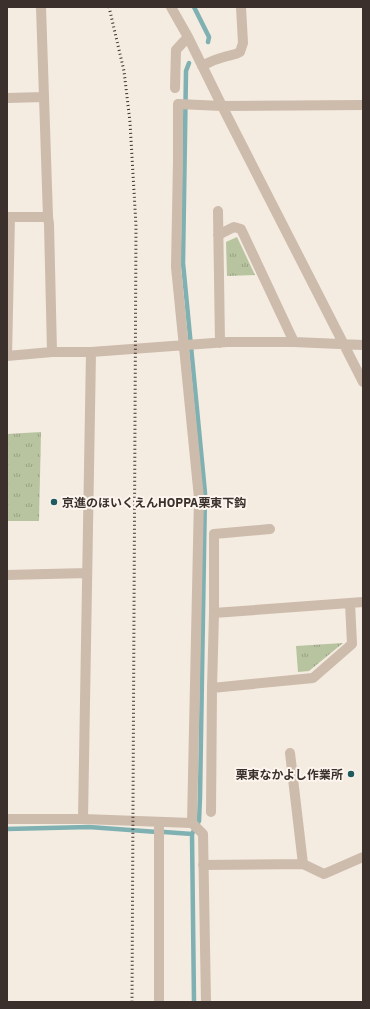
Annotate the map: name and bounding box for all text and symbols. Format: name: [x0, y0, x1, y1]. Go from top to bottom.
place label: 京進のほいくえんHOPPA栗東下鈎: [62, 495, 246, 510]
marker: 京進のほいくえんHOPPA栗東下鈎: [49, 497, 59, 507]
place label: 栗東なかよし作業所: [236, 767, 343, 782]
marker: 栗東なかよし作業所: [346, 769, 356, 779]

